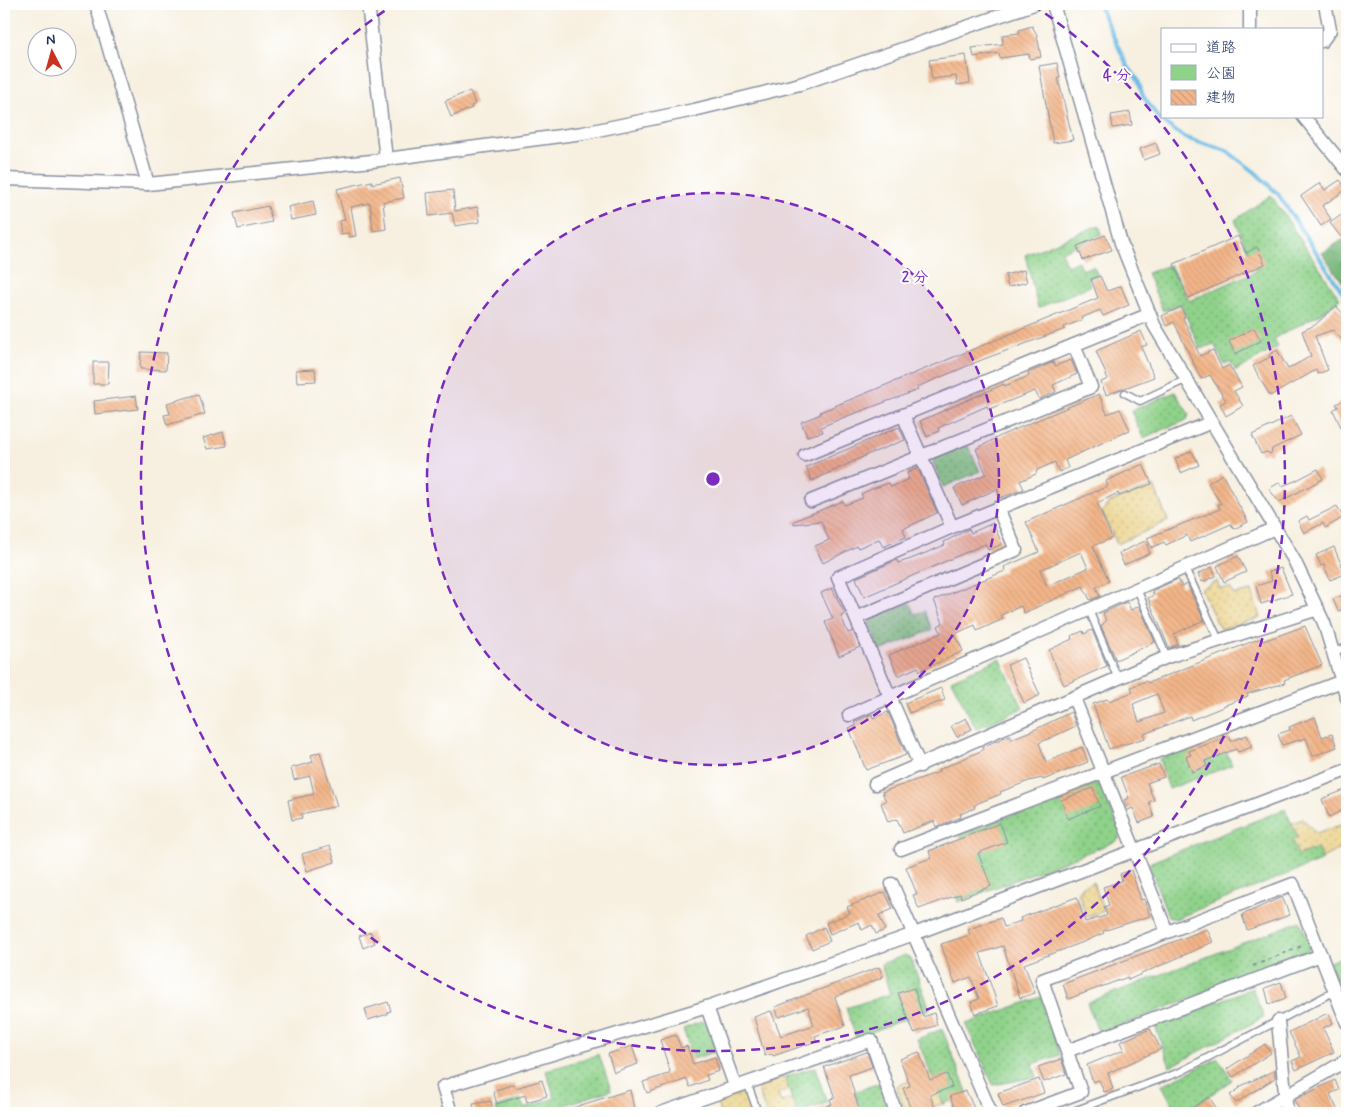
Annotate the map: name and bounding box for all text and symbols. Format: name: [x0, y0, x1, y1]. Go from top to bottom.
north arrow: [28, 28, 78, 78]
legend: [1161, 28, 1324, 118]
text: N: [45, 31, 56, 50]
text: 道路: [1206, 38, 1236, 58]
text: 公園: [1206, 64, 1236, 84]
text: 4 分: [1103, 66, 1131, 86]
text: 建物: [1206, 88, 1236, 108]
text: 2 分: [902, 268, 928, 288]
centre of rings: [704, 470, 722, 488]

